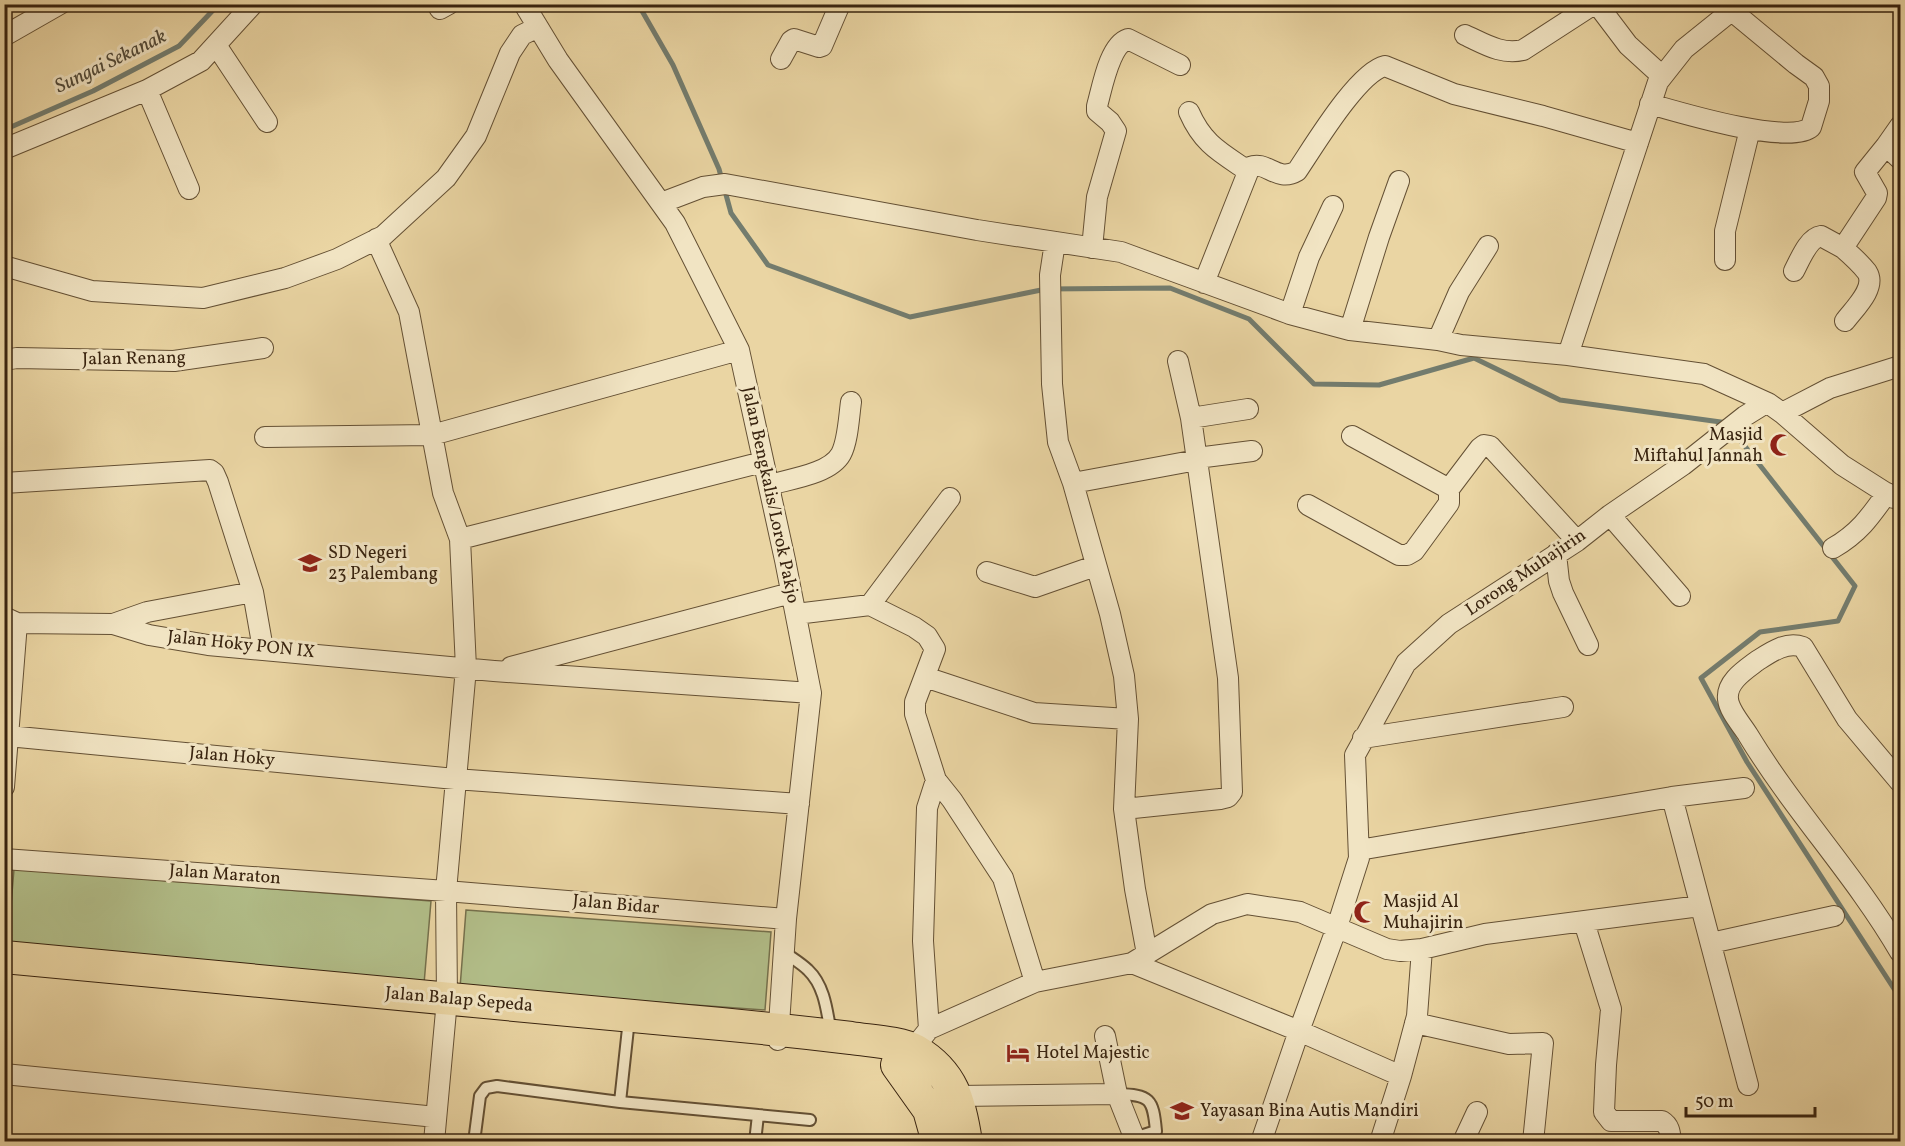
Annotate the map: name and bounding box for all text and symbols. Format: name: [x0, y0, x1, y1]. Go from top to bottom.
water label: Sungai Sekanak: [51, 23, 171, 101]
street label: Jalan Renang: [82, 346, 186, 372]
street label: Jalan Bengkalis/Lorok Pakjo: [735, 384, 805, 606]
place label: Masjid Miftahul Jannah: [1634, 423, 1763, 469]
mosque icon: Masjid Miftahul Jannah: [1768, 432, 1794, 458]
street label: Lorong Muhajirin: [1461, 523, 1592, 623]
place label: SD Negeri 23 Palembang: [328, 541, 438, 587]
school or university icon: SD Negeri 23 Palembang: [297, 550, 323, 576]
street label: Jalan Hoky PON IX: [166, 625, 316, 665]
street label: Jalan Hoky: [188, 741, 276, 773]
street label: Jalan Maraton: [168, 859, 282, 891]
street label: Jalan Bidar: [572, 889, 661, 921]
place label: Masjid Al Muhajirin: [1383, 890, 1464, 936]
mosque icon: Masjid Al Muhajirin: [1352, 899, 1378, 925]
street label: Jalan Balap Sepeda: [384, 981, 534, 1019]
hotel icon: Hotel Majestic: [1005, 1040, 1031, 1066]
place label: Hotel Majestic: [1036, 1041, 1150, 1066]
scale bar: [1686, 1080, 1815, 1118]
text: 50 m: [1695, 1090, 1734, 1115]
school or university icon: Yayasan Bina Autis Mandiri: [1169, 1098, 1195, 1124]
place label: Yayasan Bina Autis Mandiri: [1200, 1099, 1419, 1124]

